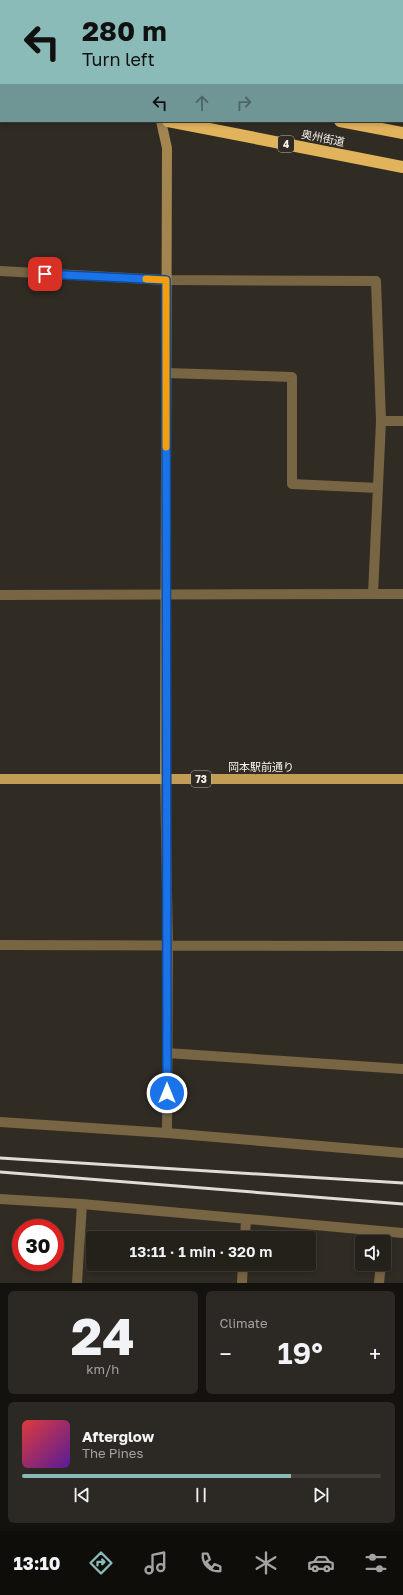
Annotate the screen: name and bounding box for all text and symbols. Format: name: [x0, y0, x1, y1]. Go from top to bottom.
text: 280 m: [82, 14, 167, 47]
icon: left: [16, 16, 68, 68]
text: Turn left: [82, 48, 155, 70]
icon: left: [149, 92, 171, 114]
icon: ahead: [191, 92, 213, 114]
icon: right: [233, 92, 255, 114]
street label: 奥州街道: [300, 127, 346, 148]
road number: 4: [278, 136, 294, 152]
pin: [28, 257, 62, 291]
icon: arrive: [34, 263, 56, 285]
street label: 岡本駅前通り: [228, 760, 294, 773]
road number: 73: [191, 771, 211, 787]
position arrow: [146, 1072, 188, 1114]
speed limit sign: 30: [12, 1219, 64, 1271]
map controls: [355, 1235, 391, 1271]
button: sound: [355, 1235, 391, 1271]
text: 13:11 · 1 min · 320 m: [130, 1242, 272, 1260]
text: 24: [71, 1304, 135, 1366]
text: Climate: [220, 1315, 267, 1331]
text: 19°: [277, 1335, 323, 1371]
text: −: [220, 1340, 232, 1367]
text: +: [369, 1340, 381, 1367]
text: km/h: [86, 1361, 119, 1377]
text: Afterglow: [82, 1427, 154, 1445]
text: The Pines: [82, 1445, 143, 1461]
icon: previous: [71, 1484, 93, 1506]
icon: pause: [190, 1484, 212, 1506]
icon: next: [310, 1484, 332, 1506]
icon: directions: [87, 1549, 115, 1577]
icon: music: [142, 1549, 170, 1577]
icon: phone: [197, 1549, 225, 1577]
icon: climate: [252, 1549, 280, 1577]
icon: car: [307, 1549, 335, 1577]
icon: filters: [362, 1549, 390, 1577]
text: 13:10: [13, 1552, 60, 1574]

